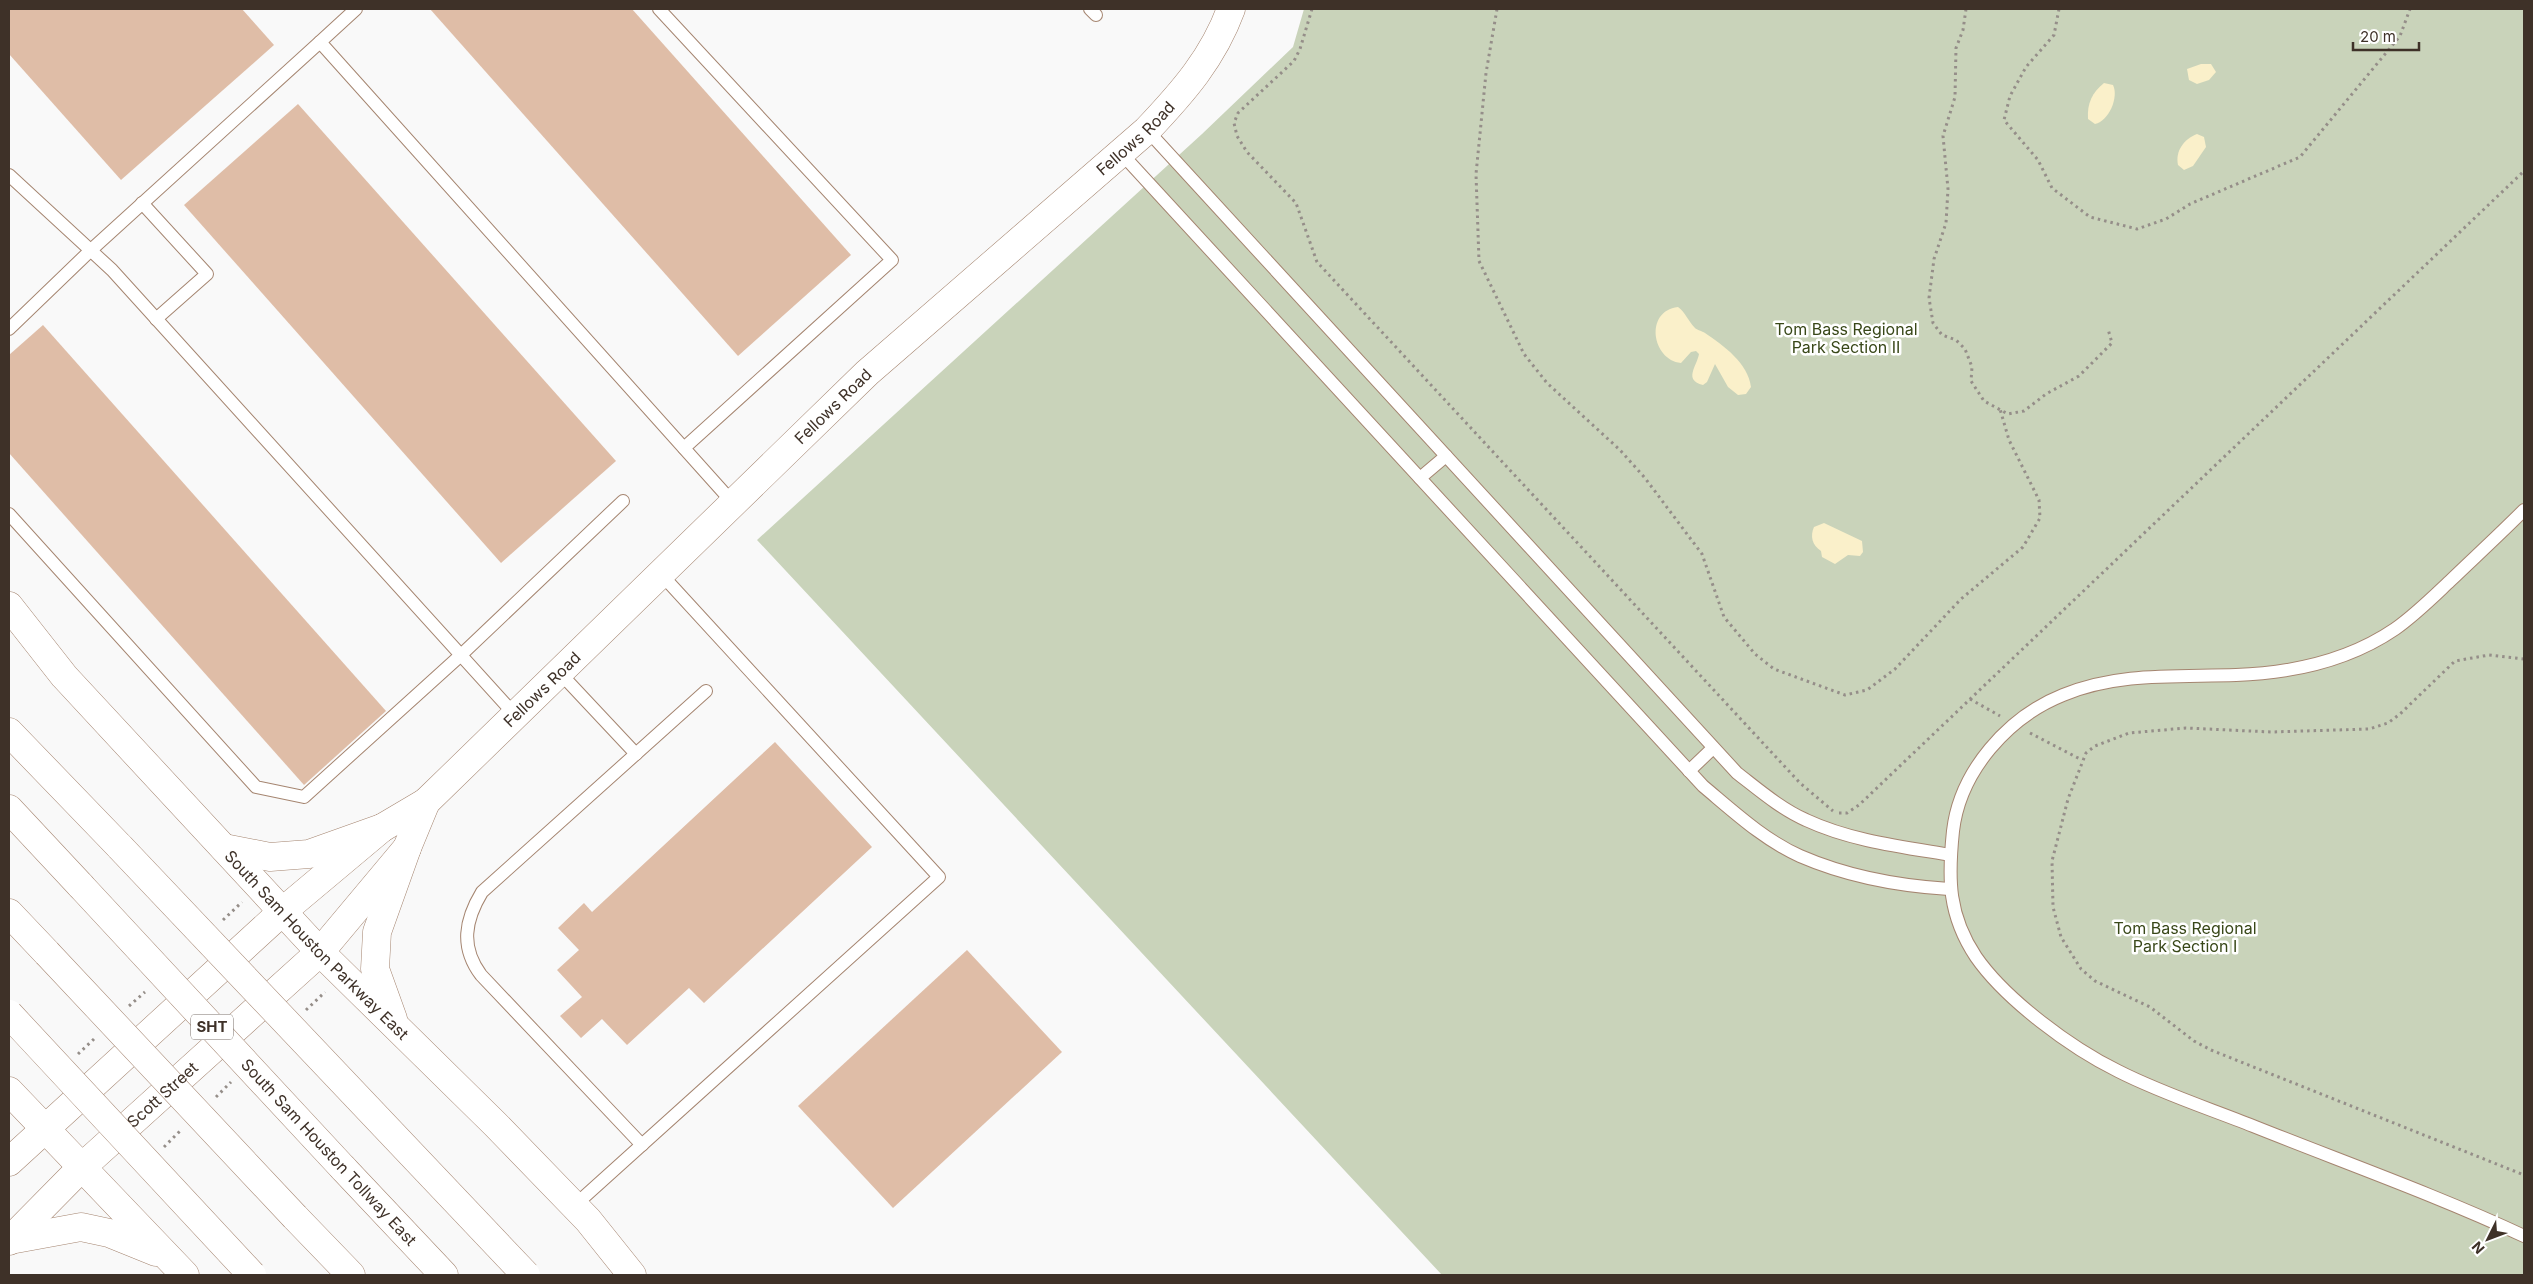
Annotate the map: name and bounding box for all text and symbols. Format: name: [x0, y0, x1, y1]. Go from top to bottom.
scale bar: [2353, 20, 2419, 52]
text: 20 m: [2360, 27, 2396, 46]
street label: Fellows Road: [1092, 97, 1179, 180]
park label: Tom Bass Regional Park Section II: [1774, 319, 1918, 357]
street label: Fellows Road: [790, 364, 876, 448]
street label: Fellows Road: [499, 647, 585, 731]
street label: South Sam Houston Parkway East: [220, 846, 413, 1044]
park label: Tom Bass Regional Park Section I: [2113, 918, 2257, 956]
road number: SHT: [191, 1014, 233, 1040]
street label: South Sam Houston Tollway East: [237, 1054, 421, 1250]
street label: Scott Street: [123, 1057, 202, 1132]
north arrow: [2463, 1214, 2513, 1264]
text: N: [2468, 1238, 2488, 1258]

